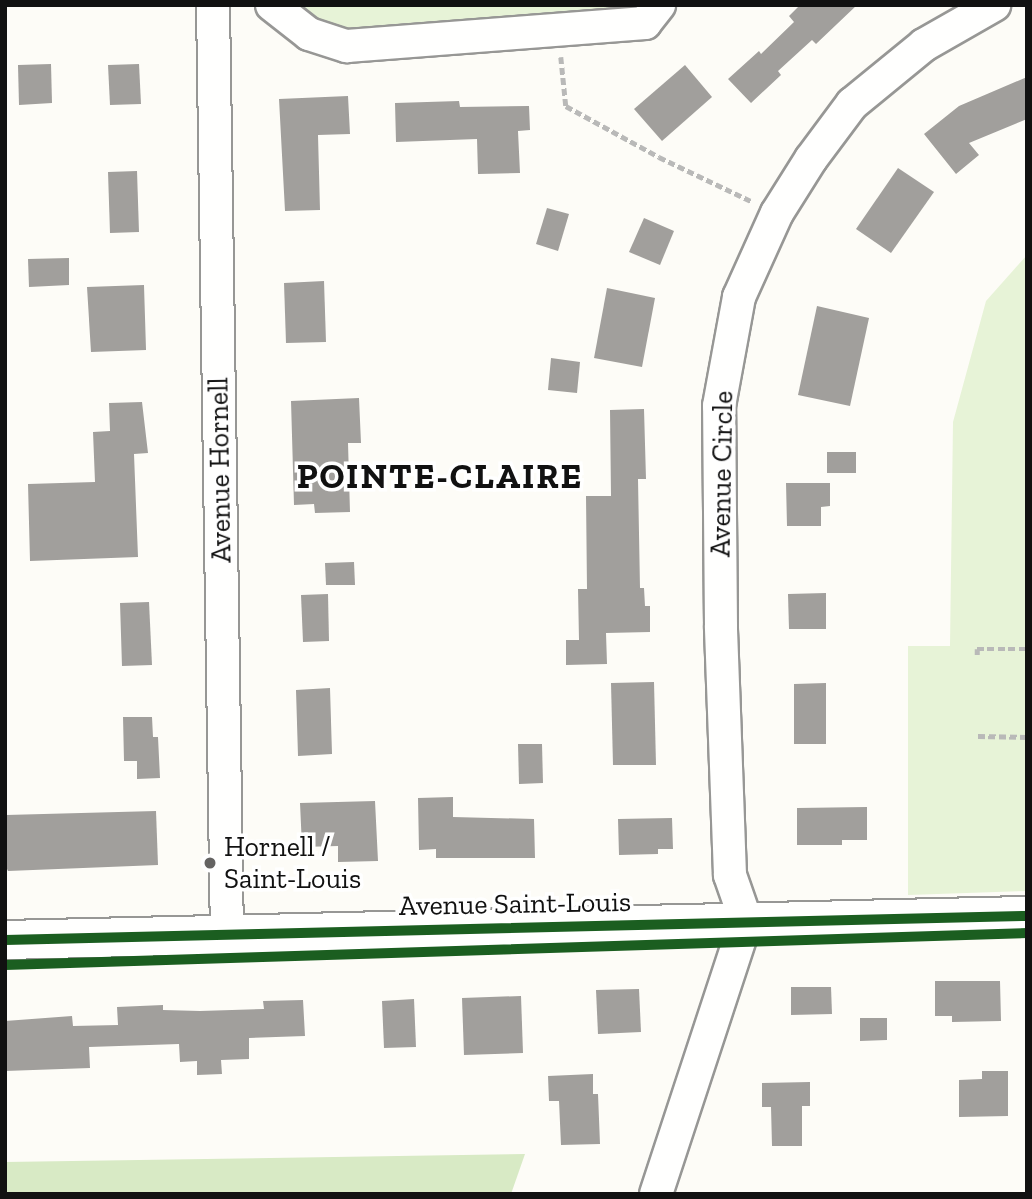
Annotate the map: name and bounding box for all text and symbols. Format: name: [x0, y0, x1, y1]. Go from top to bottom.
street label: Avenue Hornell: [202, 377, 238, 563]
street label: Avenue Circle: [704, 391, 740, 557]
district label: POINTE-CLAIRE: [298, 455, 582, 497]
place label: Hornell / Saint-Louis: [224, 830, 361, 896]
marker: Hornell / Saint-Louis: [202, 855, 218, 871]
street label: Avenue Saint-Louis: [399, 885, 631, 923]

